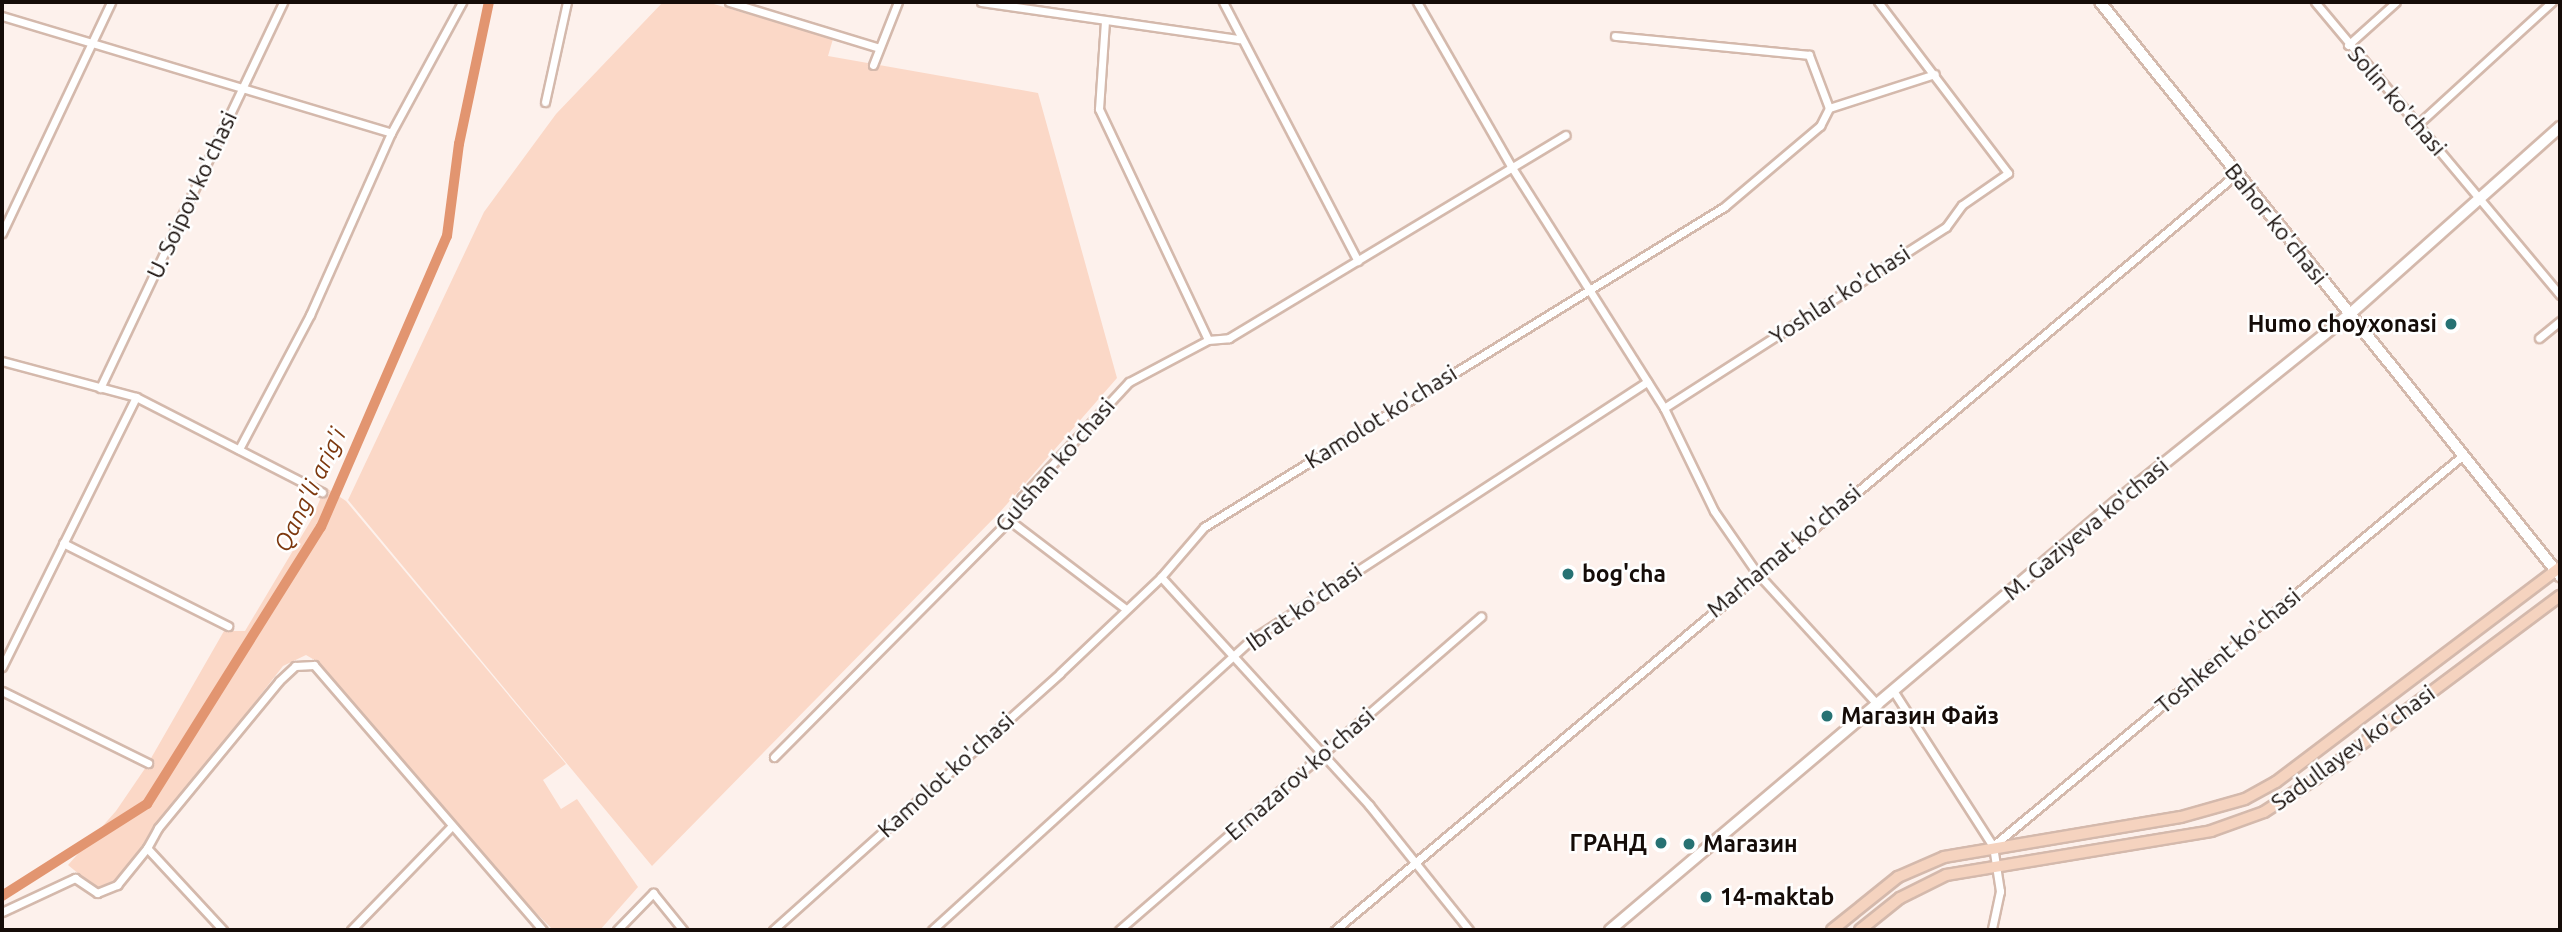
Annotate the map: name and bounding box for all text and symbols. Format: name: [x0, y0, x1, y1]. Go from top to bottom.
street label: Solin ko'chasi: [2342, 40, 2452, 162]
street label: U. Soipov ko'chasi: [141, 107, 243, 283]
street label: Bahor ko'chasi: [2219, 158, 2333, 290]
street label: Yoshlar ko'chasi: [1765, 239, 1915, 351]
place label: Humo choyxonasi: [2248, 310, 2437, 338]
marker: Humo choyxonasi: [2443, 316, 2459, 332]
street label: Kamolot ko'chasi: [1300, 359, 1462, 475]
street label: Gulshan ko'chasi: [989, 392, 1121, 538]
water label: Qang'li arig'i: [268, 424, 352, 556]
street label: M. Gaziyeva ko'chasi: [1998, 452, 2174, 606]
street label: Marhamat ko'chasi: [1701, 479, 1867, 623]
street label: Ibrat ko'chasi: [1241, 557, 1367, 657]
place label: bog'cha: [1582, 560, 1666, 588]
marker: bog'cha: [1560, 566, 1576, 582]
street label: Toshkent ko'chasi: [2150, 582, 2306, 720]
street label: Sadullayev ko'chasi: [2266, 679, 2440, 817]
street label: Ernazarov ko'chasi: [1220, 702, 1380, 846]
place label: Магазин Файз: [1841, 702, 1999, 730]
street label: Kamolot ko'chasi: [872, 707, 1020, 843]
marker: Магазин Файз: [1819, 708, 1835, 724]
place label: ГРАНД: [1570, 829, 1647, 857]
place label: Магазин: [1703, 830, 1798, 858]
marker: ГРАНД: [1653, 835, 1669, 851]
marker: Магазин: [1681, 836, 1697, 852]
place label: 14-maktab: [1720, 883, 1834, 911]
marker: 14-maktab: [1698, 889, 1714, 905]

